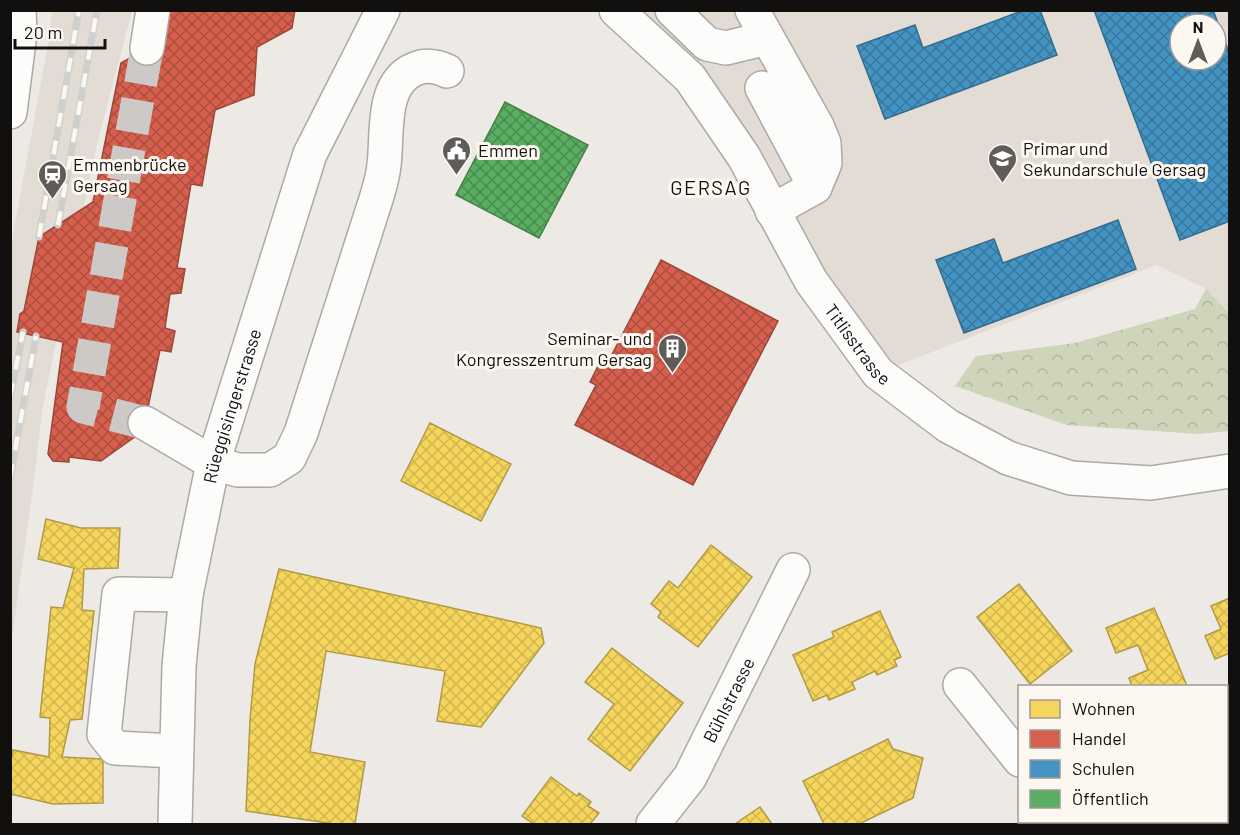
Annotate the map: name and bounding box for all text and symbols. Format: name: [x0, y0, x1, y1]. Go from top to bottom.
scale bar: [15, 12, 105, 50]
north arrow: [1168, 12, 1228, 72]
text: N: [1193, 17, 1203, 36]
text: 20 m: [24, 21, 62, 43]
public building icon: Emmen: [441, 134, 473, 176]
place label: Primar und Sekundarschule Gersag: [1023, 137, 1206, 180]
place label: Emmen: [478, 139, 538, 161]
school or university icon: Primar und Sekundarschule Gersag: [986, 142, 1018, 184]
place label: Emmenbrücke Gersag: [73, 153, 187, 196]
station icon: Emmenbrücke Gersag: [36, 158, 68, 200]
district label: GERSAG: [670, 175, 752, 199]
street label: Titlisstrasse: [820, 300, 895, 390]
street label: Rüeggisingerstrasse: [198, 326, 265, 485]
place label: Seminar- und Kongresszentrum Gersag: [456, 327, 652, 370]
building icon: Seminar- und Kongresszentrum Gersag: [657, 332, 689, 374]
street label: Bühlstrasse: [698, 654, 759, 746]
legend: [1018, 685, 1228, 823]
text: Wohnen: [1072, 697, 1135, 719]
text: Handel: [1072, 727, 1126, 749]
text: Schulen: [1072, 757, 1135, 779]
text: Öffentlich: [1072, 787, 1149, 809]

